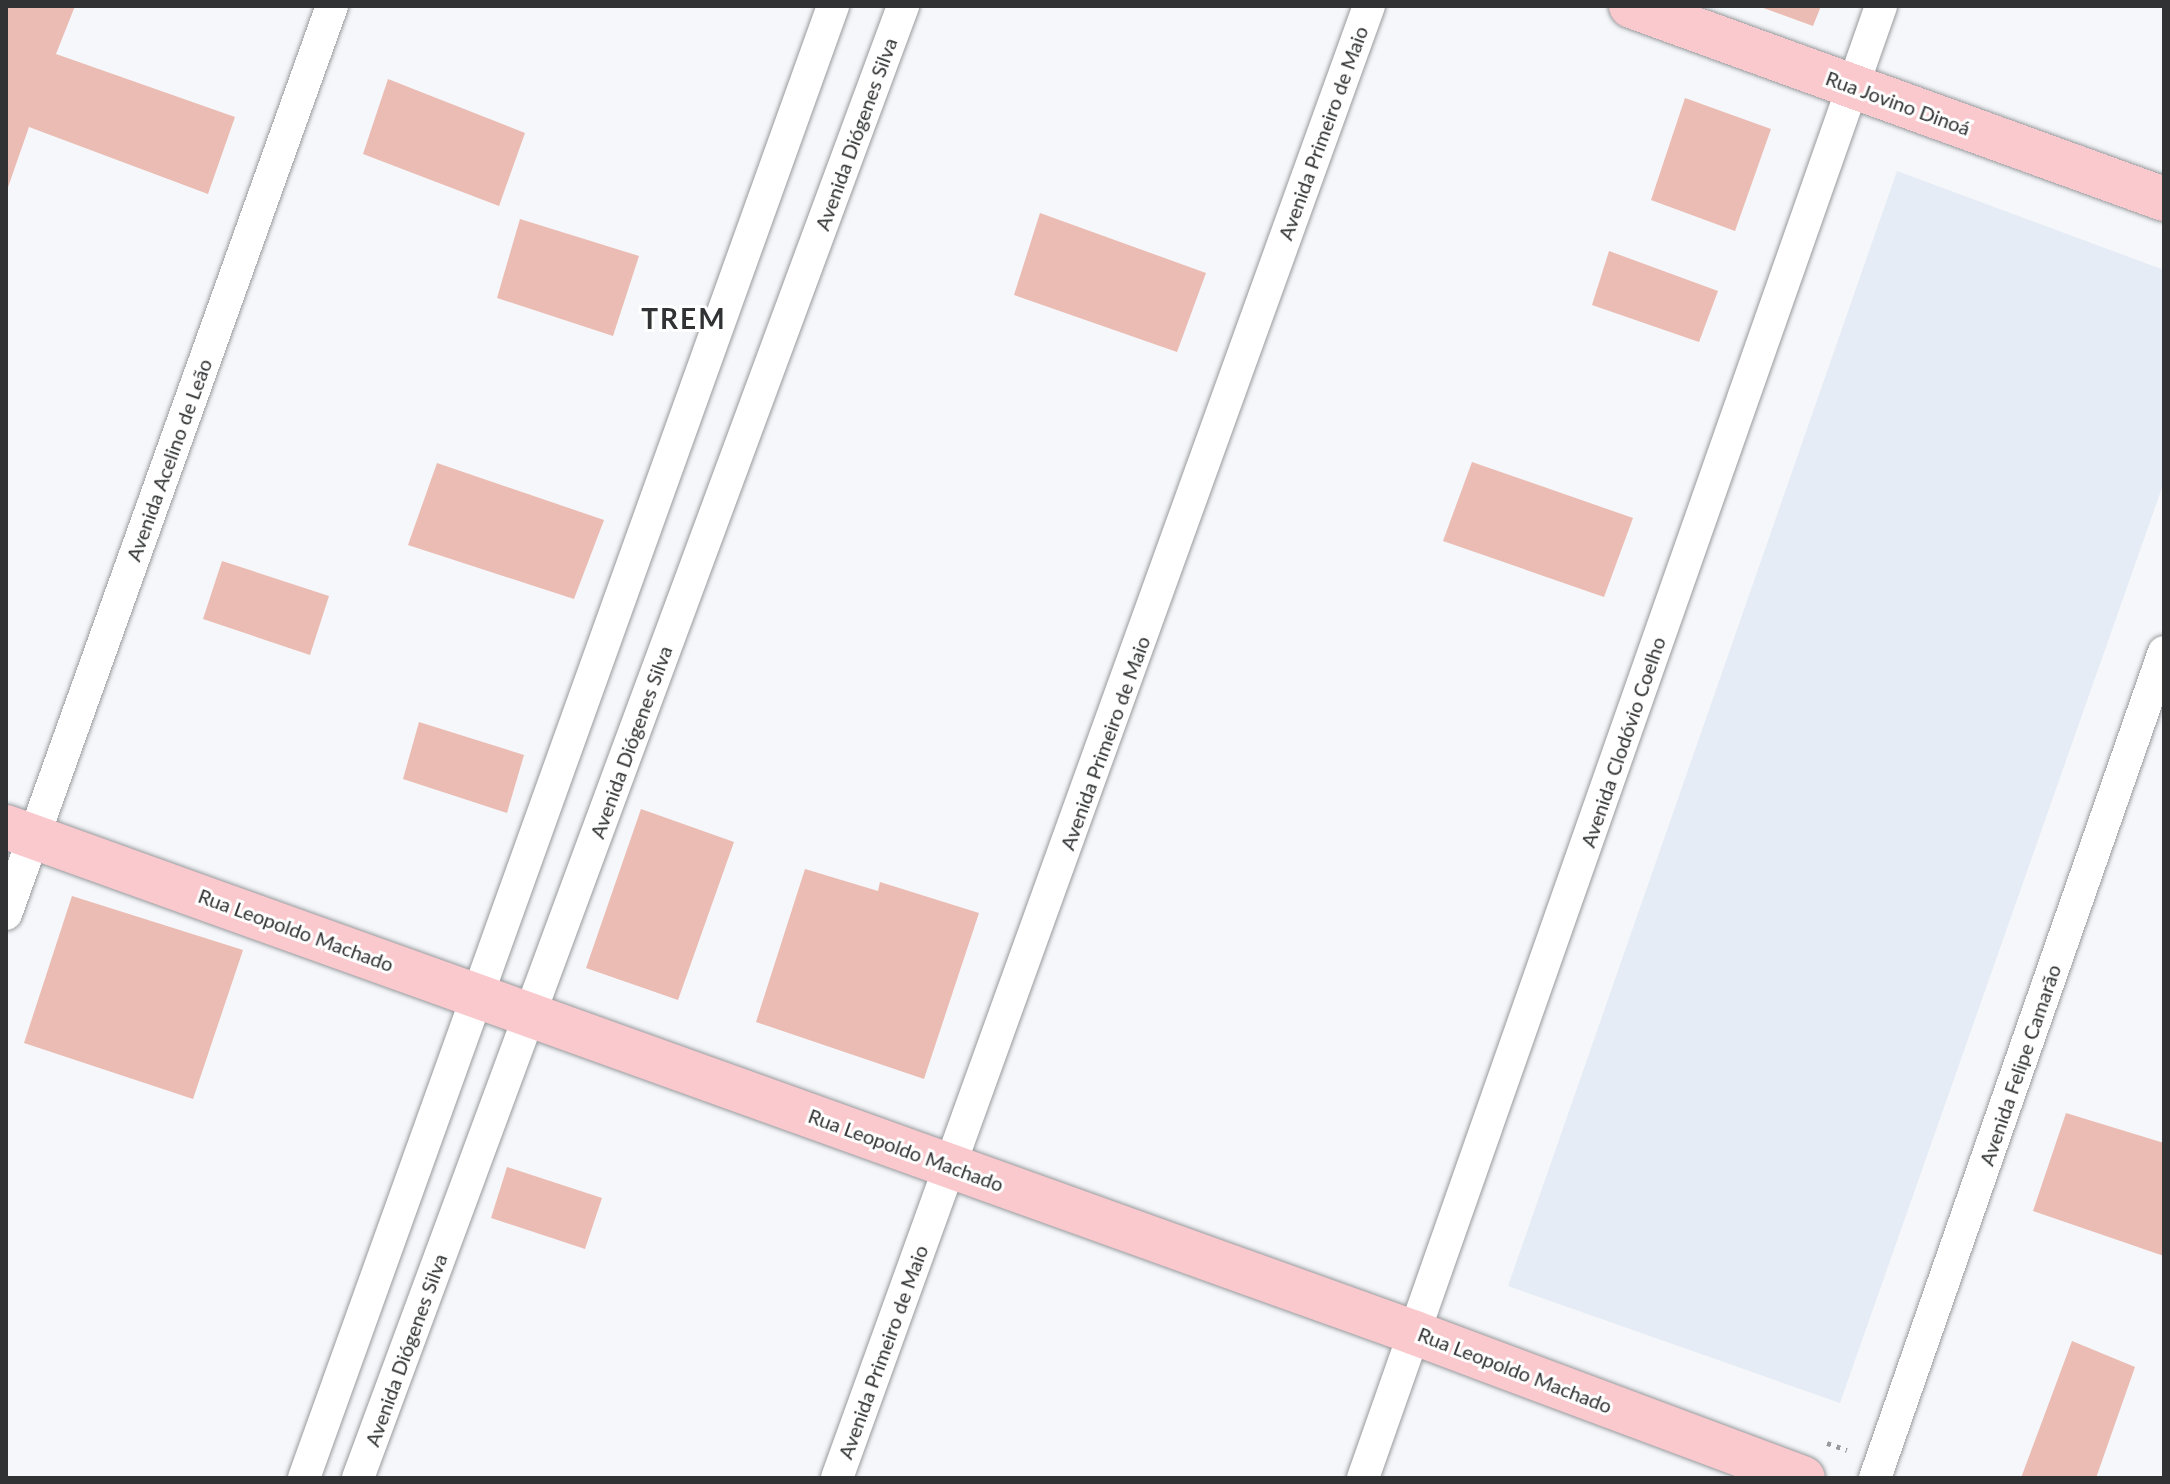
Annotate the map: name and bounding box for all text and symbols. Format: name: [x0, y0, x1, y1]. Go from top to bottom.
street label: Avenida Primeiro de Maio: [1273, 23, 1373, 243]
street label: Avenida Diógenes Silva: [810, 34, 902, 234]
street label: Rua Jovino Dinoá: [1822, 66, 1974, 140]
district label: TREM: [641, 301, 727, 335]
street label: Avenida Acelino de Leão: [121, 355, 217, 565]
street label: Avenida Primeiro de Maio: [1055, 633, 1155, 853]
street label: Avenida Clodóvio Coelho: [1576, 634, 1670, 850]
street label: Avenida Diógenes Silva: [585, 642, 677, 842]
street label: Rua Leopoldo Machado: [195, 883, 397, 977]
street label: Avenida Felipe Camarão: [1974, 961, 2066, 1169]
street label: Rua Leopoldo Machado: [805, 1103, 1007, 1197]
street label: Avenida Primeiro de Maio: [833, 1242, 933, 1462]
street label: Avenida Diógenes Silva: [360, 1250, 452, 1450]
street label: Rua Leopoldo Machado: [1414, 1322, 1616, 1418]

